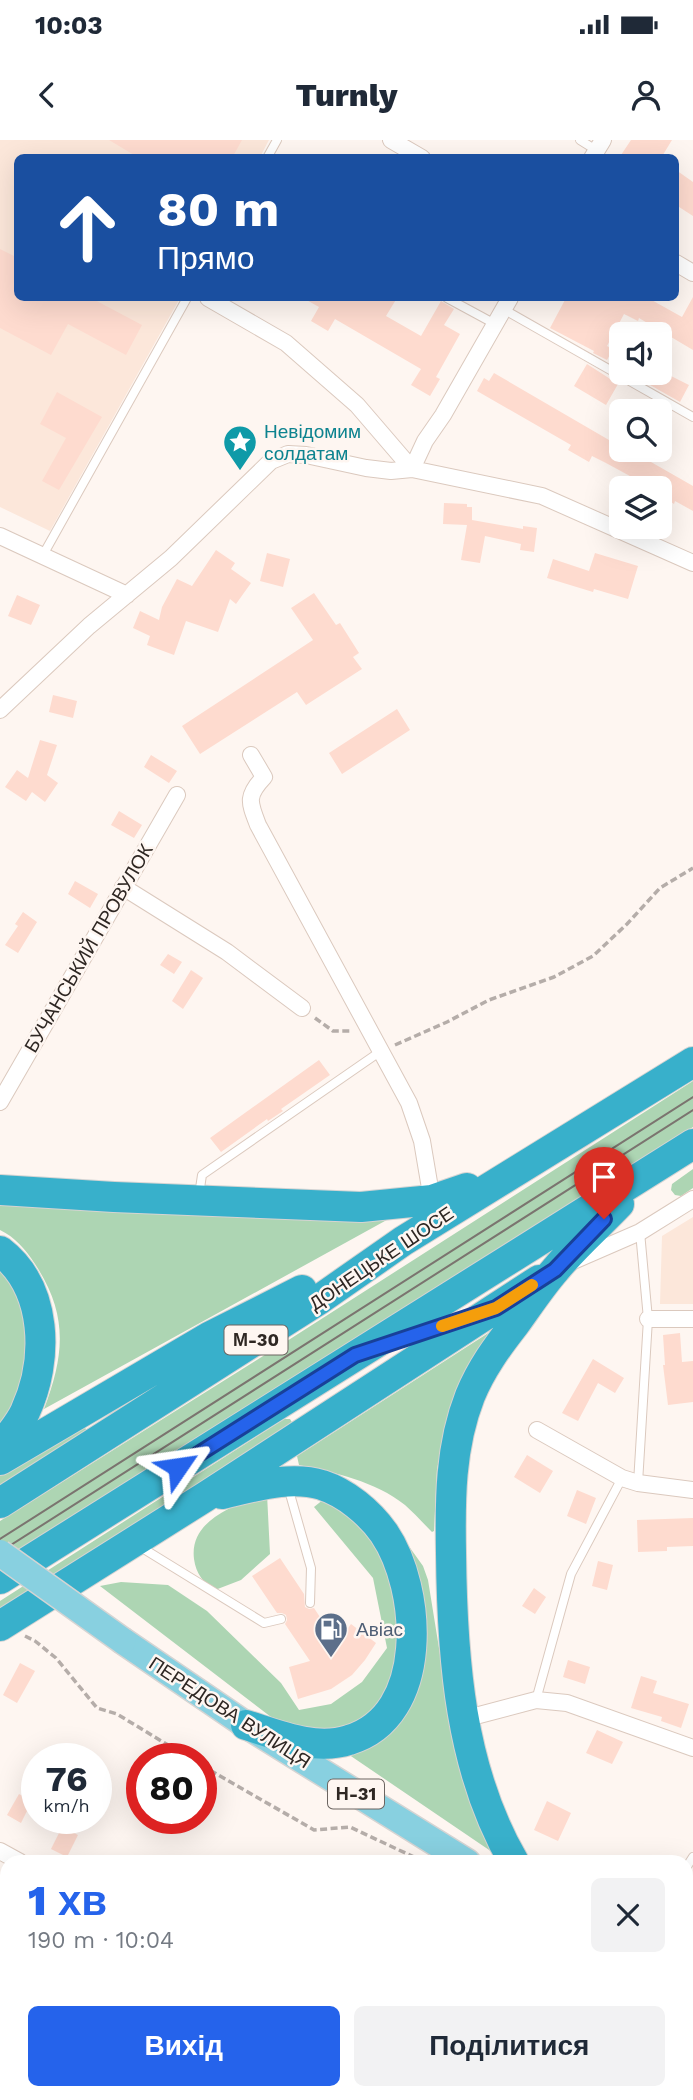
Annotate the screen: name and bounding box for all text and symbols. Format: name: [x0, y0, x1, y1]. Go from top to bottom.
text: 10:03: [35, 10, 103, 40]
icon: back: [28, 76, 66, 114]
text: Turnly: [296, 76, 397, 114]
icon: person: [627, 76, 665, 114]
text: 80 m: [157, 180, 279, 238]
icon: ahead: [42, 182, 133, 273]
text: Прямо: [157, 239, 255, 277]
map controls: [609, 322, 672, 539]
button: sound: [609, 322, 672, 385]
button: search: [609, 399, 672, 462]
place label: Невідомим солдатам: [264, 420, 361, 465]
place icon: Невідомим солдатам: [221, 423, 259, 472]
button: layers: [609, 476, 672, 539]
street label: БУЧАНСЬКИЙ ПРОВУЛОК: [19, 840, 158, 1056]
pin: [574, 1147, 634, 1219]
icon: arrive: [585, 1158, 623, 1196]
street label: ДОНЕЦЬКЕ ШОСЕ: [305, 1202, 458, 1315]
road number: М-30: [224, 1325, 288, 1354]
position arrow: [141, 1430, 215, 1504]
fuel station icon: Авіас: [312, 1610, 350, 1659]
place label: Авіас: [356, 1618, 403, 1641]
street label: ПЕРЕДОВА ВУЛИЦЯ: [145, 1652, 315, 1773]
speed limit sign: 80: [126, 1743, 217, 1834]
text: 76: [46, 1758, 87, 1800]
road number: Н-31: [328, 1779, 384, 1808]
text: km/h: [43, 1795, 90, 1816]
text: 1 хв: [28, 1876, 107, 1925]
button: close: [591, 1878, 665, 1952]
text: 190 m · 10:04: [28, 1927, 174, 1954]
button: Вихід: [28, 2006, 340, 2086]
button: Поділитися: [354, 2006, 665, 2086]

